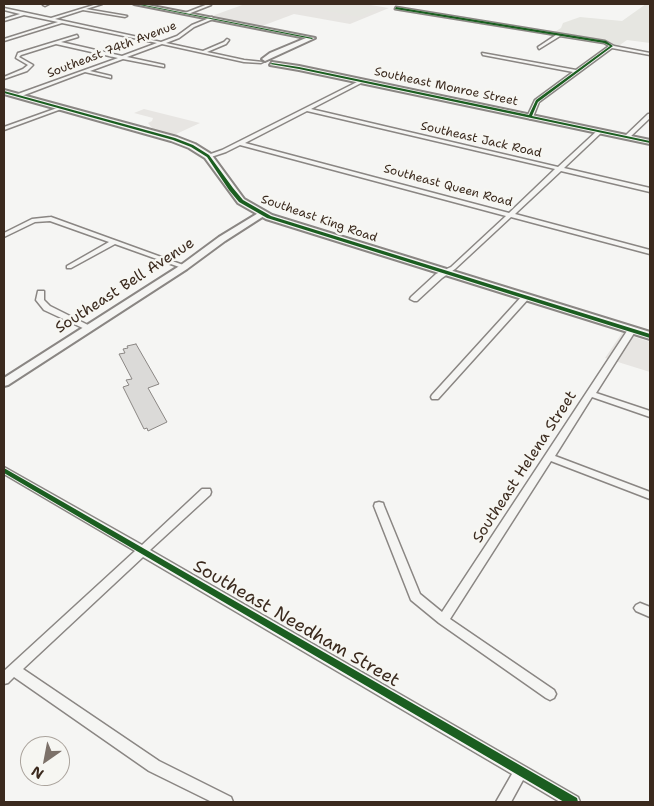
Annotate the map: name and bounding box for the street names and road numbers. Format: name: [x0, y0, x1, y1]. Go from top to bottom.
street label: Southeast 74th Avenue: [45, 19, 179, 81]
street label: Southeast Monroe Street: [373, 65, 519, 109]
street label: Southeast Jack Road: [419, 119, 543, 161]
street label: Southeast Queen Road: [382, 162, 514, 210]
street label: Southeast King Road: [259, 192, 379, 246]
street label: Southeast Bell Avenue: [52, 234, 198, 338]
street label: Southeast Helena Street: [469, 388, 581, 546]
street label: Southeast Needham Street: [189, 556, 403, 692]

